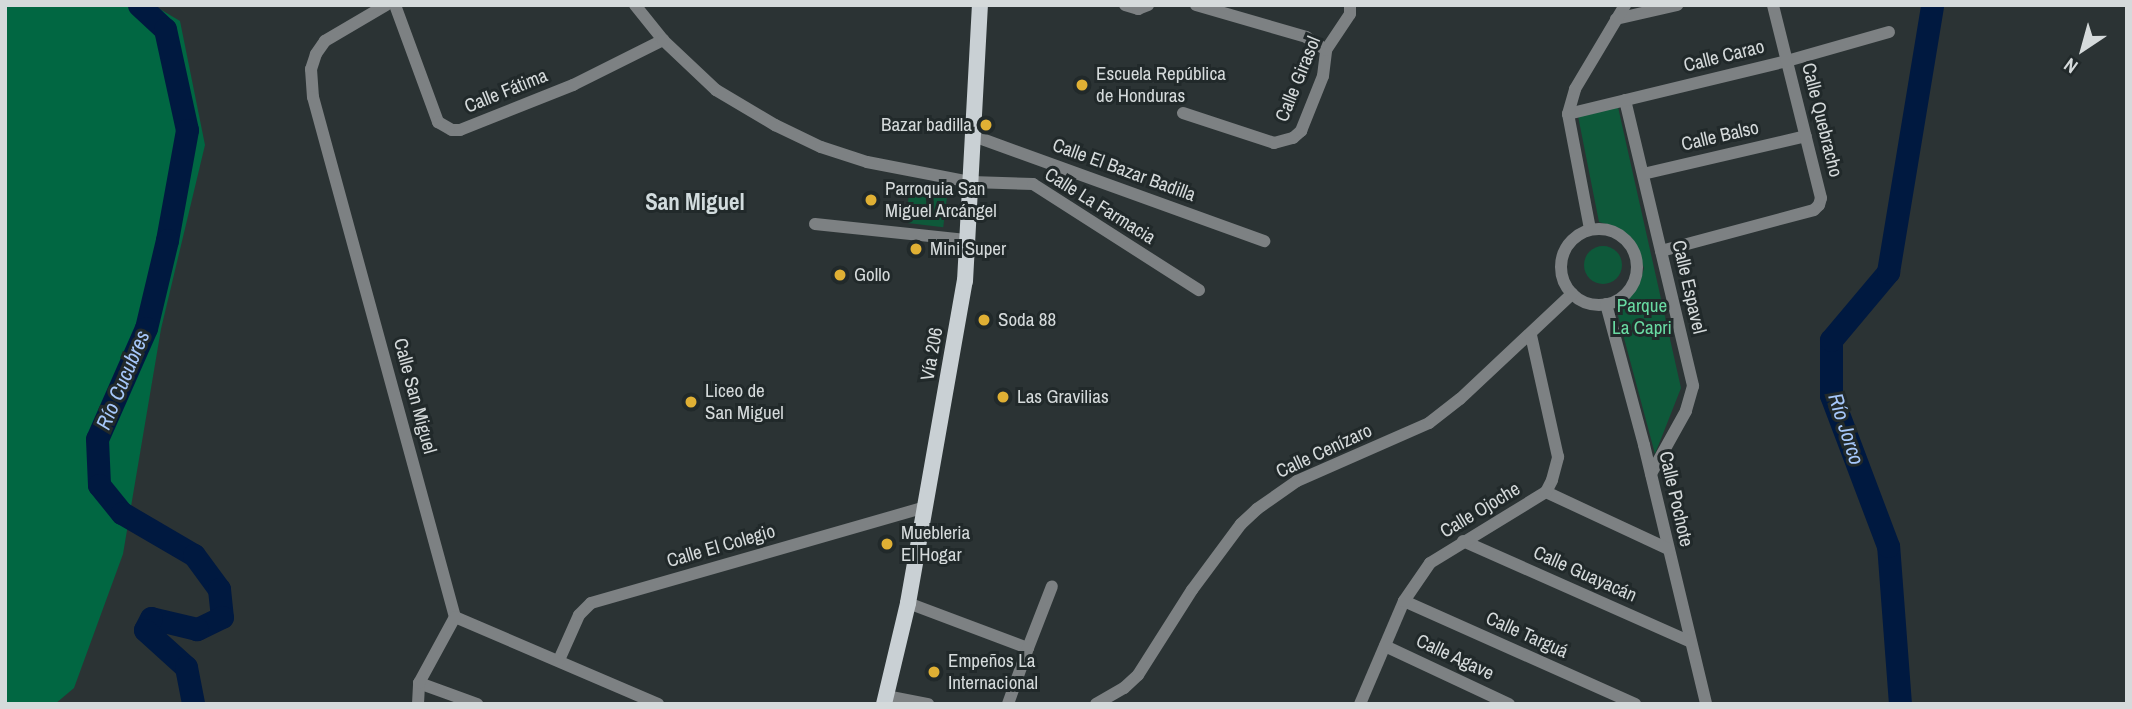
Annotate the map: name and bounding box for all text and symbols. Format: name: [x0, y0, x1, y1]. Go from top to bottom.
north arrow: [2048, 14, 2118, 84]
street label: Calle Girasol: [1271, 33, 1325, 125]
street label: Calle Carao: [1681, 35, 1767, 77]
text: N: [2058, 52, 2083, 80]
street label: Calle Quebracho: [1797, 61, 1847, 179]
place label: Escuela República de Honduras: [1096, 63, 1226, 107]
street label: Calle Fátima: [461, 64, 551, 118]
marker: Escuela República de Honduras: [1074, 77, 1090, 93]
place label: Bazar badilla: [881, 114, 972, 136]
street label: Calle Balso: [1679, 116, 1761, 156]
marker: Bazar badilla: [978, 117, 994, 133]
street label: Calle El Bazar Badilla: [1049, 134, 1199, 206]
street label: Calle La Farmacia: [1040, 163, 1160, 249]
place label: Parroquia San Miguel Arcángel: [885, 178, 998, 222]
district label: San Miguel: [645, 188, 745, 216]
marker: Parroquia San Miguel Arcángel: [863, 192, 879, 208]
place label: Mini Super: [930, 238, 1006, 260]
street label: Calle Espavel: [1667, 238, 1711, 336]
marker: Mini Super: [908, 241, 924, 257]
place label: Gollo: [854, 264, 890, 286]
marker: Gollo: [832, 267, 848, 283]
park label: Parque La Capri: [1612, 295, 1672, 339]
place label: Soda 88: [998, 309, 1056, 331]
marker: Soda 88: [976, 312, 992, 328]
street label: Vía 206: [916, 326, 948, 382]
water label: Río Cucubres: [91, 327, 155, 433]
street label: Calle San Miguel: [389, 336, 441, 456]
place label: Liceo de San Miguel: [705, 380, 784, 424]
place label: Las Gravilias: [1017, 386, 1109, 408]
marker: Las Gravilias: [995, 389, 1011, 405]
water label: Río Jorco: [1823, 390, 1869, 468]
marker: Liceo de San Miguel: [683, 394, 699, 410]
street label: Calle Cenízaro: [1272, 419, 1376, 483]
street label: Calle Pochote: [1654, 449, 1698, 549]
street label: Calle Ojoche: [1436, 477, 1524, 543]
street label: Calle El Colegio: [664, 520, 778, 572]
place label: Muebleria El Hogar: [901, 522, 970, 566]
marker: Muebleria El Hogar: [879, 536, 895, 552]
street label: Calle Guayacán: [1530, 541, 1640, 607]
street label: Calle Targuá: [1482, 607, 1572, 663]
street label: Calle Agave: [1412, 629, 1498, 685]
place label: Empeños La Internacional: [948, 650, 1038, 694]
marker: Empeños La Internacional: [926, 664, 942, 680]

